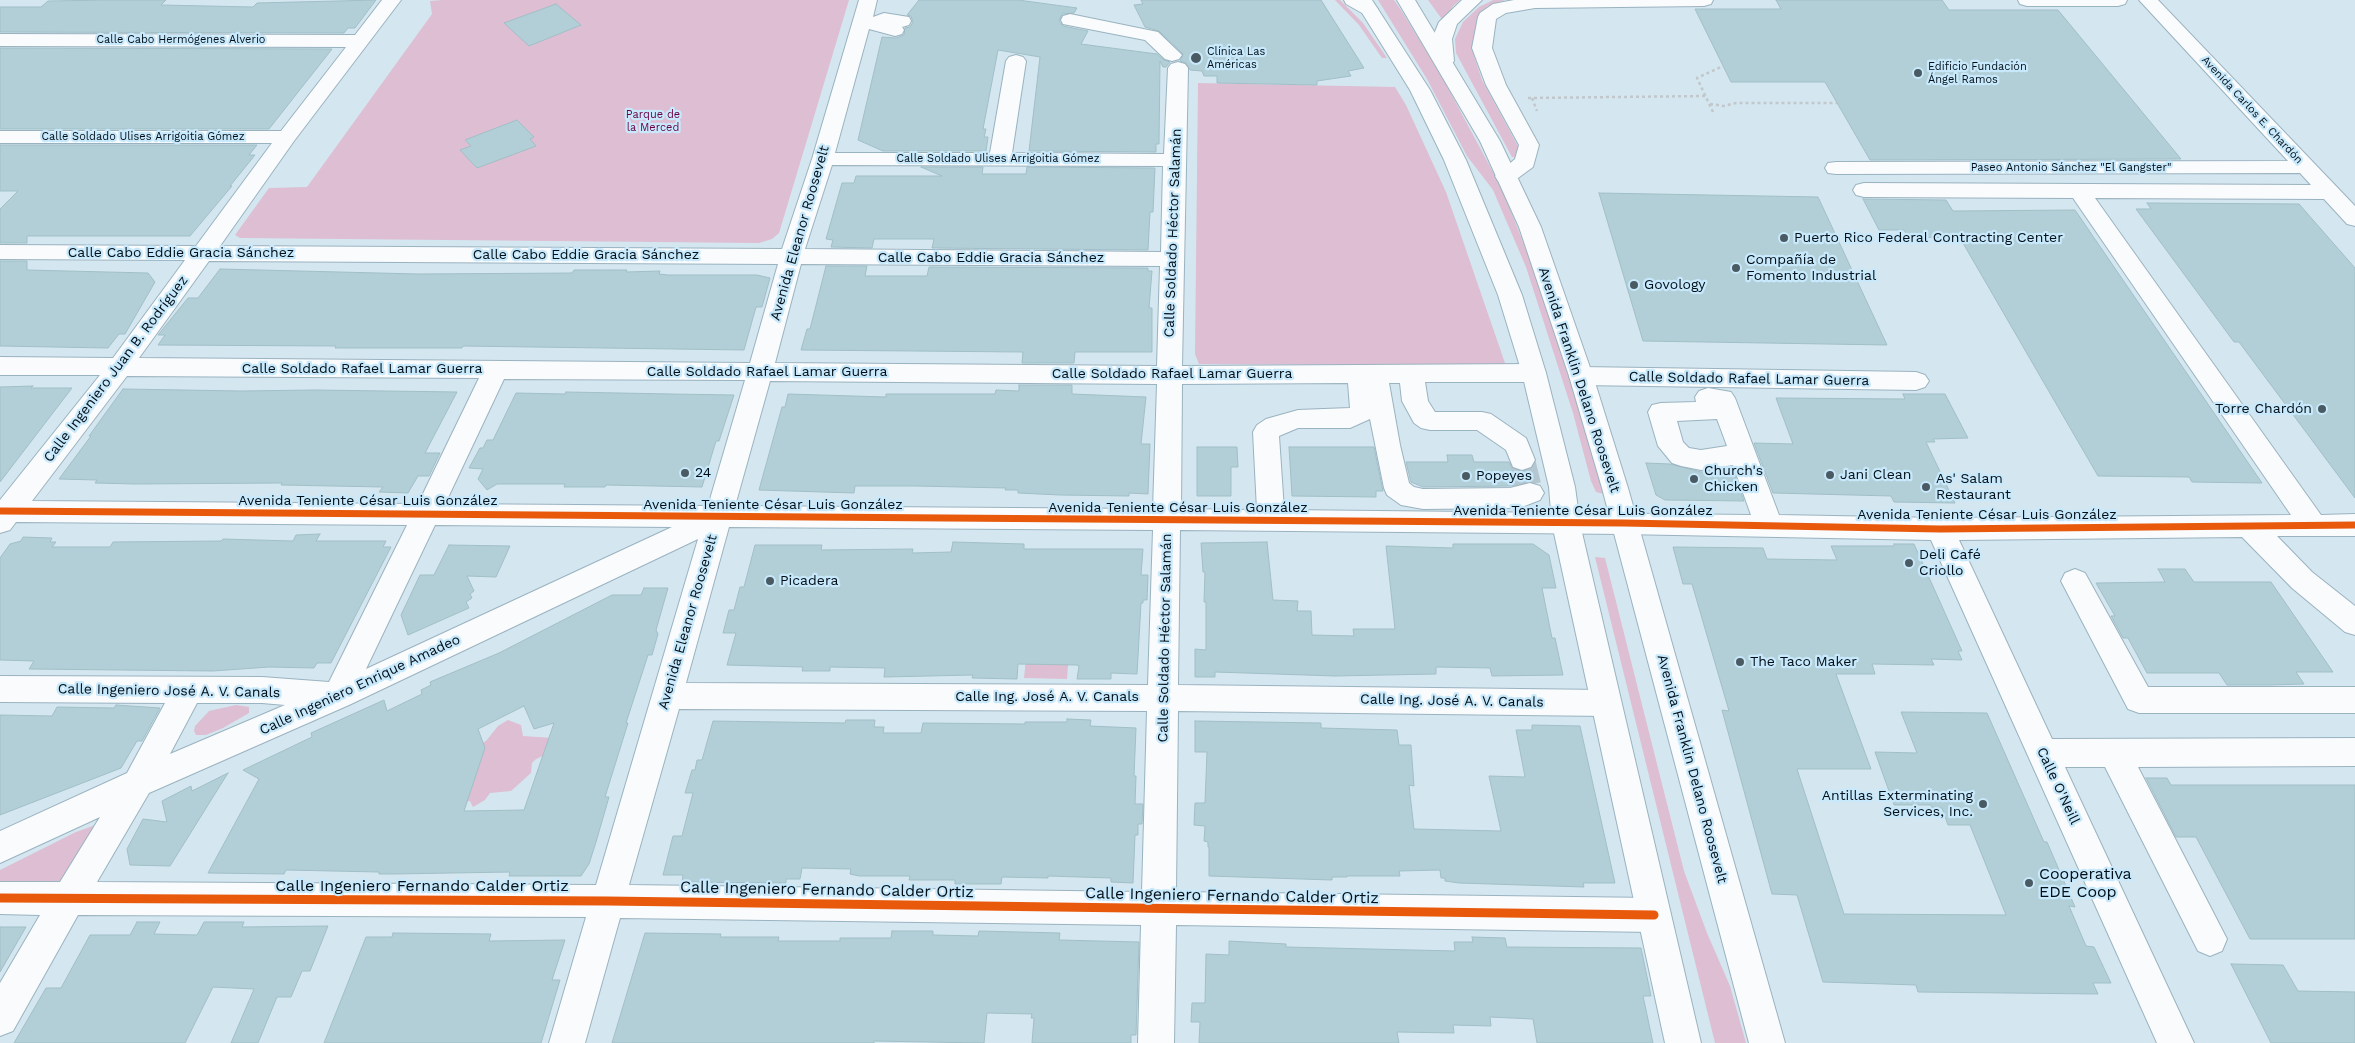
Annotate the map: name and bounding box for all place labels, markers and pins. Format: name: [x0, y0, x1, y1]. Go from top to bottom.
place label: Clínica Las Américas: [1207, 45, 1265, 71]
marker: Clínica Las Américas: [1189, 51, 1203, 65]
place label: Edificio Fundación Ángel Ramos: [1928, 60, 2027, 86]
marker: Edificio Fundación Ángel Ramos: [1912, 67, 1924, 79]
place label: Puerto Rico Federal Contracting Center: [1794, 230, 2063, 246]
marker: Puerto Rico Federal Contracting Center: [1778, 232, 1790, 244]
place label: Compañía de Fomento Industrial: [1746, 252, 1876, 284]
marker: Compañía de Fomento Industrial: [1730, 262, 1742, 274]
place label: Govology: [1644, 277, 1706, 293]
marker: Govology: [1628, 279, 1640, 291]
place label: Torre Chardón: [2215, 401, 2312, 417]
marker: Torre Chardón: [2316, 403, 2328, 415]
place label: Church's Chicken: [1704, 463, 1763, 496]
place label: 24: [695, 465, 711, 481]
marker: 24: [679, 467, 691, 479]
place label: Jani Clean: [1840, 467, 1911, 483]
place label: Popeyes: [1476, 468, 1532, 484]
marker: Jani Clean: [1824, 469, 1836, 481]
marker: Popeyes: [1460, 470, 1472, 482]
place label: As' Salam Restaurant: [1936, 471, 2011, 504]
marker: Church's Chicken: [1688, 473, 1700, 485]
marker: As' Salam Restaurant: [1920, 481, 1932, 493]
place label: Deli Café Criollo: [1919, 547, 1981, 580]
marker: Deli Café Criollo: [1903, 557, 1915, 569]
place label: Picadera: [780, 573, 838, 589]
marker: Picadera: [764, 575, 776, 587]
place label: The Taco Maker: [1750, 654, 1857, 670]
marker: The Taco Maker: [1734, 656, 1746, 668]
place label: Antillas Exterminating Services, Inc.: [1822, 788, 1973, 820]
marker: Antillas Exterminating Services, Inc.: [1977, 798, 1989, 810]
place label: Cooperativa EDE Coop: [2039, 864, 2132, 902]
marker: Cooperativa EDE Coop: [2023, 877, 2035, 889]

